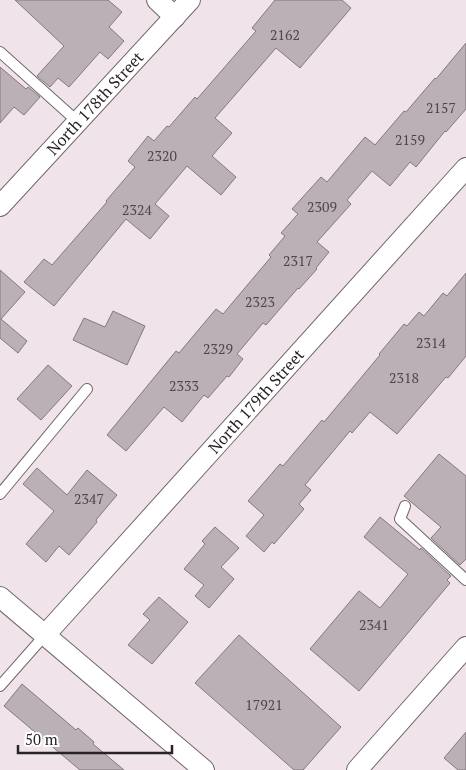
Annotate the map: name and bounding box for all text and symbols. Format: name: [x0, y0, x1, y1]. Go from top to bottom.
house number: 2162: [270, 25, 300, 44]
street label: North 178th Street: [42, 47, 148, 160]
house number: 2157: [426, 98, 456, 117]
house number: 2159: [395, 130, 425, 149]
house number: 2320: [147, 146, 177, 165]
house number: 2309: [307, 197, 337, 216]
house number: 2324: [122, 200, 152, 219]
house number: 2317: [283, 251, 313, 270]
house number: 2323: [245, 292, 275, 311]
house number: 2314: [416, 333, 446, 352]
house number: 2329: [203, 339, 233, 358]
street label: North 179th Street: [203, 344, 309, 458]
house number: 2318: [389, 368, 419, 387]
house number: 2333: [169, 376, 199, 395]
house number: 2347: [74, 489, 104, 508]
house number: 2341: [359, 615, 389, 634]
house number: 17921: [245, 695, 283, 714]
scale bar: [18, 722, 171, 754]
text: 50 m: [25, 729, 58, 749]

